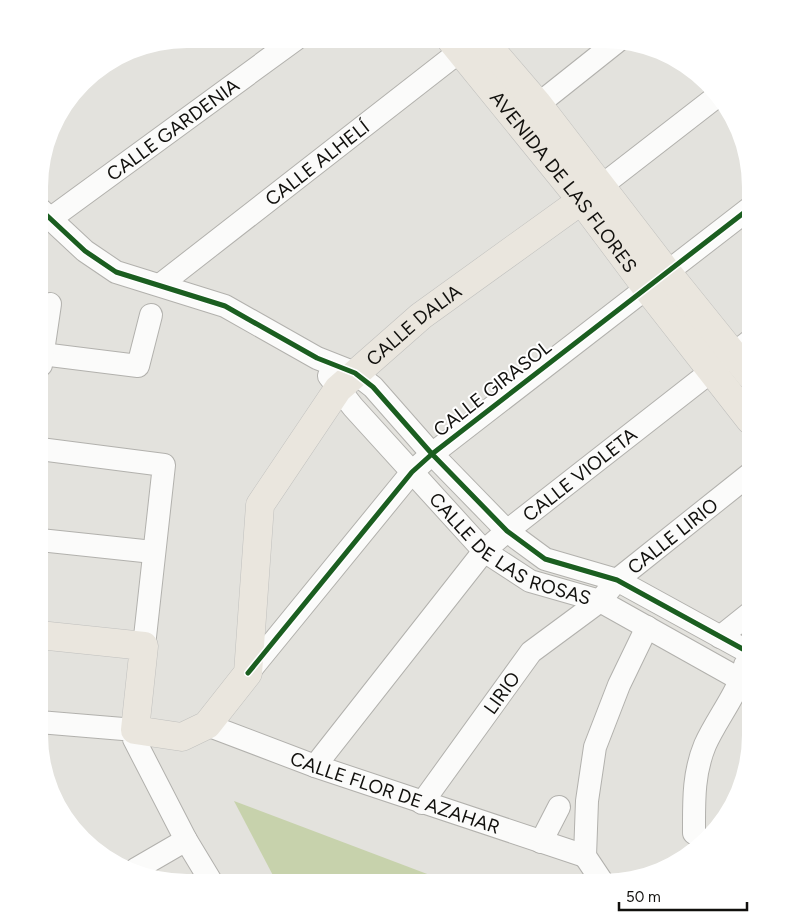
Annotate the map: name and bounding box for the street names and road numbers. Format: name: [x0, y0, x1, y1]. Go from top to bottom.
street label: CALLE GARDENIA: [102, 73, 244, 186]
street label: AVENIDA DE LAS FLORES: [485, 86, 642, 277]
street label: CALLE ALHELÍ: [261, 115, 375, 211]
street label: CALLE DALIA: [362, 280, 466, 371]
street label: CALLE GIRASOL: [429, 335, 556, 441]
street label: CALLE VIOLETA: [518, 423, 642, 526]
street label: CALLE DE LAS ROSAS: [424, 488, 593, 610]
street label: CALLE LIRIO: [623, 493, 723, 579]
street label: LIRIO: [479, 667, 525, 719]
street label: CALLE FLOR DE AZAHAR: [287, 747, 503, 839]

